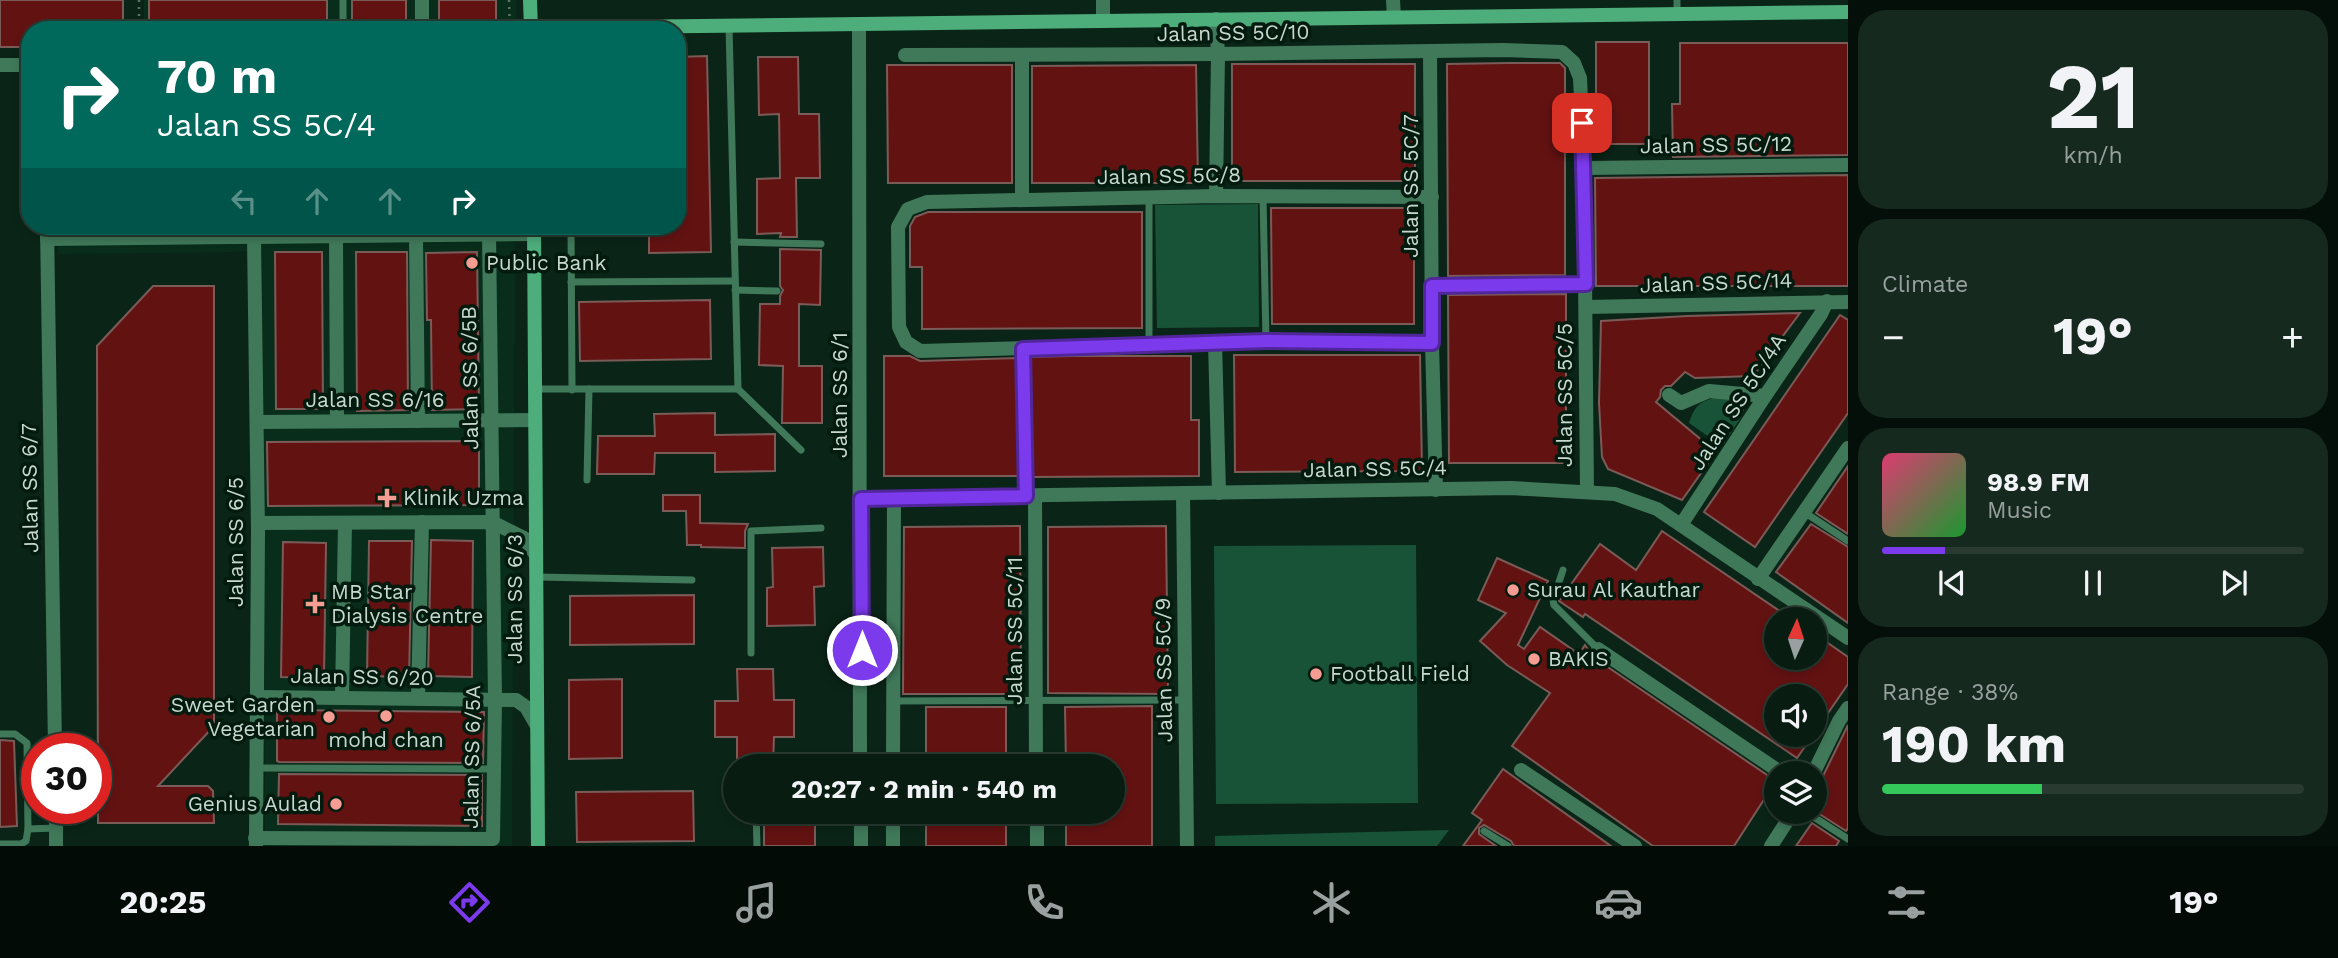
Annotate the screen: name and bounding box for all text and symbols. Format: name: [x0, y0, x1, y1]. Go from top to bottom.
street label: Jalan SS 5C/10: [1156, 19, 1310, 46]
text: 21: [2046, 43, 2140, 150]
text: 70 m: [157, 47, 277, 105]
icon: right: [42, 49, 133, 140]
pin: [1552, 93, 1612, 153]
icon: arrive: [1563, 104, 1601, 142]
text: Jalan SS 5C/4: [157, 106, 376, 144]
street label: Jalan SS 5C/7: [1398, 114, 1423, 258]
street label: Jalan SS 5C/12: [1640, 131, 1792, 158]
text: km/h: [2063, 142, 2123, 169]
street label: Jalan SS 5C/8: [1097, 162, 1241, 189]
icon: left: [225, 182, 263, 220]
icon: ahead: [298, 182, 336, 220]
icon: ahead: [371, 182, 409, 220]
icon: right: [444, 182, 482, 220]
place label: Public Bank: [486, 250, 606, 275]
marker: Public Bank: [464, 255, 480, 271]
street label: Jalan SS 5C/14: [1639, 267, 1793, 298]
text: Climate: [1882, 271, 1968, 298]
street label: Jalan SS 6/5B: [456, 306, 483, 450]
text: 19°: [2053, 306, 2133, 367]
text: −: [1882, 315, 1905, 359]
text: +: [2281, 315, 2304, 359]
street label: Jalan SS 5C/5: [1552, 323, 1577, 467]
street label: Jalan SS 5C/4A: [1684, 329, 1791, 475]
street label: Jalan SS 6/1: [827, 332, 852, 458]
street label: Jalan SS 6/16: [306, 387, 444, 412]
street label: Jalan SS 6/7: [16, 423, 43, 553]
street label: Jalan SS 5C/4: [1303, 455, 1447, 482]
text: 98.9 FM: [1987, 467, 2090, 497]
street label: Jalan SS 6/5: [223, 477, 248, 607]
place label: Klinik Uzma: [403, 485, 524, 510]
marker: Klinik Uzma: [377, 488, 397, 508]
text: Music: [1987, 497, 2052, 524]
street label: Jalan SS 6/3: [502, 534, 527, 664]
street label: Jalan SS 5C/11: [1002, 557, 1027, 705]
icon: previous: [1933, 564, 1971, 602]
icon: pause: [2074, 564, 2112, 602]
icon: next: [2215, 564, 2253, 602]
place label: Surau Al Kauthar: [1527, 577, 1700, 602]
place label: MB Star Dialysis Centre: [331, 579, 483, 628]
marker: Surau Al Kauthar: [1505, 582, 1521, 598]
marker: MB Star Dialysis Centre: [305, 594, 325, 614]
street label: Jalan SS 5C/9: [1150, 597, 1177, 743]
north arrow: [1764, 607, 1827, 670]
map controls: [1764, 607, 1827, 824]
position arrow: [825, 613, 899, 687]
place label: BAKIS: [1548, 646, 1609, 671]
marker: BAKIS: [1526, 651, 1542, 667]
place label: Football Field: [1330, 661, 1470, 686]
street label: Jalan SS 6/20: [290, 663, 434, 690]
marker: Football Field: [1308, 666, 1324, 682]
text: Range · 38%: [1882, 679, 2018, 706]
button: sound: [1764, 684, 1827, 747]
street label: Jalan SS 6/5A: [458, 685, 485, 829]
place label: Sweet Garden Vegetarian: [171, 692, 315, 741]
marker: mohd chan: [378, 708, 394, 724]
marker: Sweet Garden Vegetarian: [321, 709, 337, 725]
text: 190 km: [1882, 714, 2066, 775]
place label: mohd chan: [328, 727, 444, 752]
speed limit sign: 30: [21, 733, 112, 824]
button: layers: [1764, 761, 1827, 824]
text: 20:27 · 2 min · 540 m: [791, 774, 1057, 804]
place label: Genius Aulad: [188, 791, 322, 816]
marker: Genius Aulad: [328, 796, 344, 812]
icon: directions: [445, 878, 494, 927]
icon: music: [732, 878, 781, 927]
icon: phone: [1020, 878, 1069, 927]
icon: climate: [1307, 878, 1356, 927]
icon: car: [1594, 878, 1643, 927]
icon: filters: [1882, 878, 1931, 927]
text: 20:25: [119, 883, 206, 921]
text: 19°: [2169, 883, 2219, 921]

